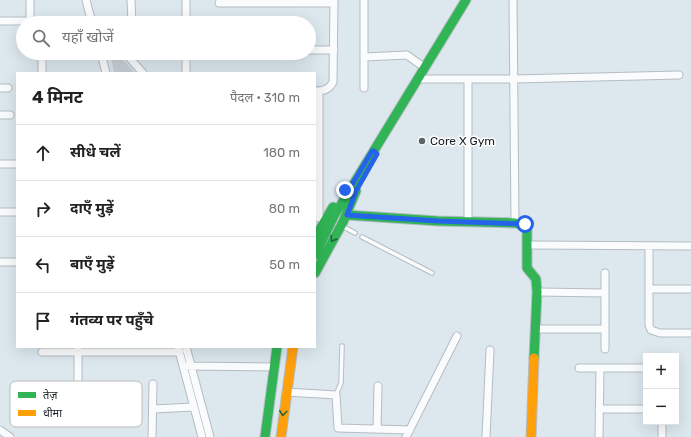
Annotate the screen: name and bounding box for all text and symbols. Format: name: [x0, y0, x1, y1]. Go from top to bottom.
search box: [16, 16, 316, 60]
icon: search: [30, 27, 52, 49]
text: यहाँ खोजें: [62, 28, 114, 46]
text: 4 मिनट: [32, 87, 83, 107]
text: पैदल · 310 m: [230, 90, 300, 105]
place label: Core X Gym: [430, 134, 495, 148]
marker: Core X Gym: [417, 136, 427, 146]
icon: ahead: [32, 142, 54, 164]
text: सीधे चलें: [70, 143, 120, 161]
text: 180 m: [263, 145, 300, 160]
route end: [336, 181, 354, 199]
icon: right: [32, 198, 54, 220]
text: दाएँ मुड़ें: [70, 199, 113, 217]
text: 80 m: [269, 201, 300, 216]
route start: [516, 215, 534, 233]
one-way arrow: [331, 235, 338, 242]
icon: left: [32, 254, 54, 276]
text: बाएँ मुड़ें: [70, 255, 114, 273]
text: 50 m: [269, 257, 300, 272]
icon: arrive: [32, 310, 54, 332]
text: गंतव्य पर पहुँचे: [70, 311, 154, 329]
map controls: [643, 353, 679, 425]
button: +: [643, 353, 679, 389]
legend: [10, 381, 142, 427]
text: तेज़: [43, 389, 58, 402]
button: −: [643, 389, 679, 425]
text: धीमा: [43, 407, 62, 420]
one-way arrow: [279, 410, 288, 416]

